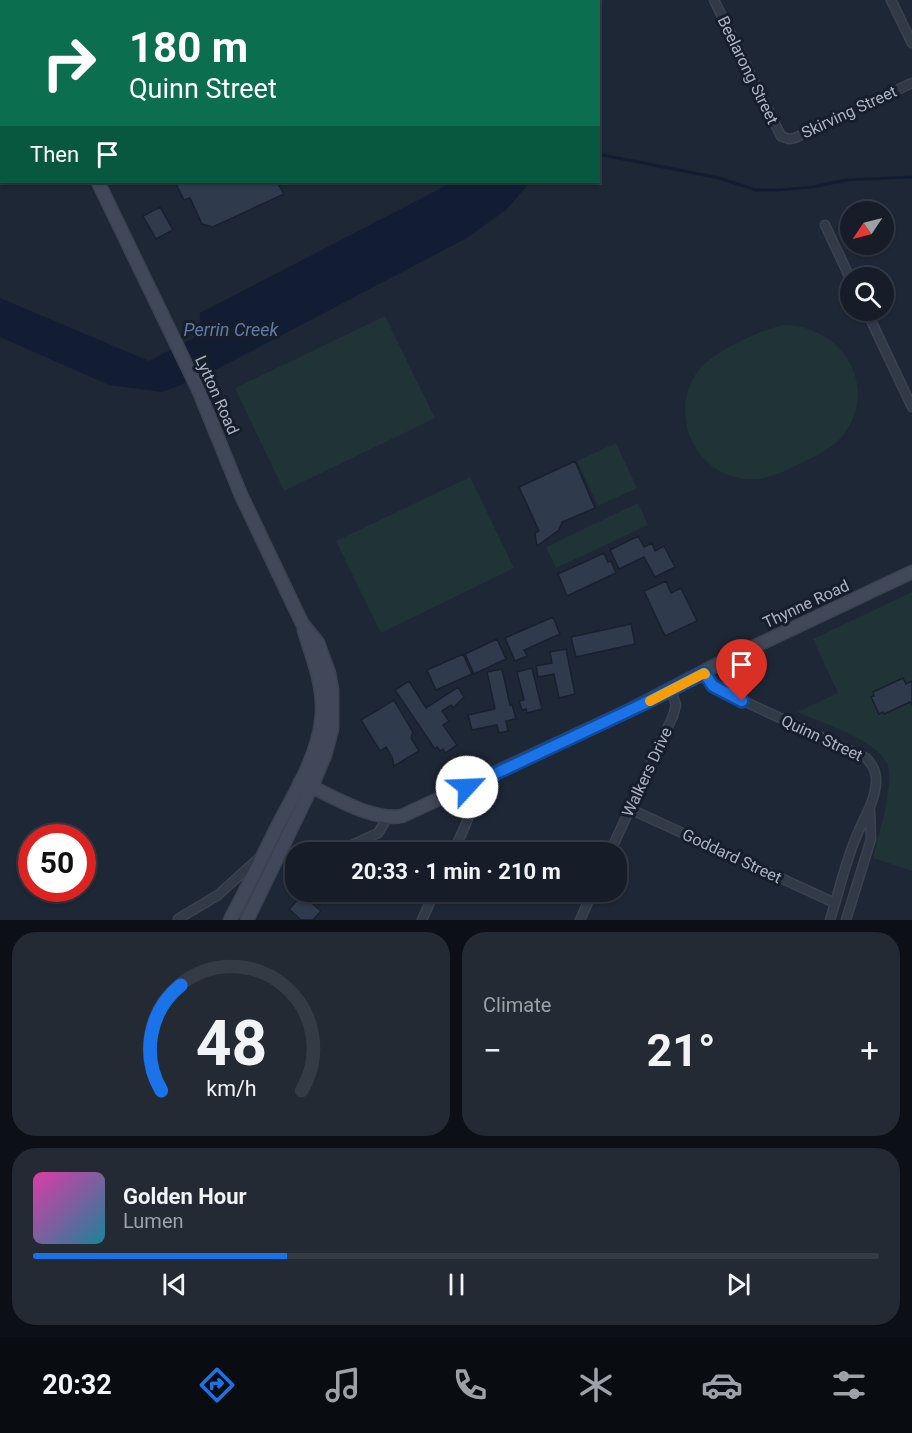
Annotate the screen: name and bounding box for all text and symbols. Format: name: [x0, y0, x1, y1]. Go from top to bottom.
street label: Beelarong Street: [714, 13, 782, 127]
text: 180 m: [129, 23, 248, 72]
icon: right: [30, 24, 108, 102]
text: Quinn Street: [129, 73, 277, 105]
street label: Skirving Street: [798, 82, 900, 142]
icon: arrive: [91, 138, 124, 171]
text: Then: [30, 142, 79, 167]
north arrow: [840, 201, 894, 255]
map controls: [840, 201, 894, 321]
button: search: [840, 267, 894, 321]
water label: Perrin Creek: [184, 319, 280, 340]
street label: Lytton Road: [191, 353, 243, 437]
street label: Thynne Road: [760, 576, 852, 632]
pin: [716, 639, 767, 701]
icon: arrive: [725, 648, 758, 681]
street label: Quinn Street: [778, 711, 866, 765]
street label: Walkers Drive: [618, 724, 676, 820]
position arrow: [435, 755, 499, 819]
speed limit sign: 50: [18, 824, 96, 902]
street label: Goddard Street: [679, 825, 785, 887]
text: 20:33 · 1 min · 210 m: [351, 859, 561, 884]
text: Climate: [483, 993, 551, 1017]
text: 48: [195, 1007, 267, 1080]
text: 21°: [646, 1024, 716, 1077]
text: −: [483, 1031, 502, 1070]
text: +: [860, 1031, 879, 1070]
text: km/h: [206, 1076, 256, 1101]
text: Golden Hour: [123, 1184, 247, 1209]
text: Lumen: [123, 1209, 184, 1233]
icon: previous: [158, 1268, 191, 1301]
icon: pause: [440, 1268, 473, 1301]
icon: next: [722, 1268, 755, 1301]
icon: directions: [196, 1364, 238, 1406]
icon: music: [322, 1364, 364, 1406]
icon: phone: [449, 1364, 491, 1406]
icon: climate: [575, 1364, 617, 1406]
icon: car: [701, 1364, 743, 1406]
icon: filters: [828, 1364, 870, 1406]
text: 20:32: [42, 1369, 112, 1401]

